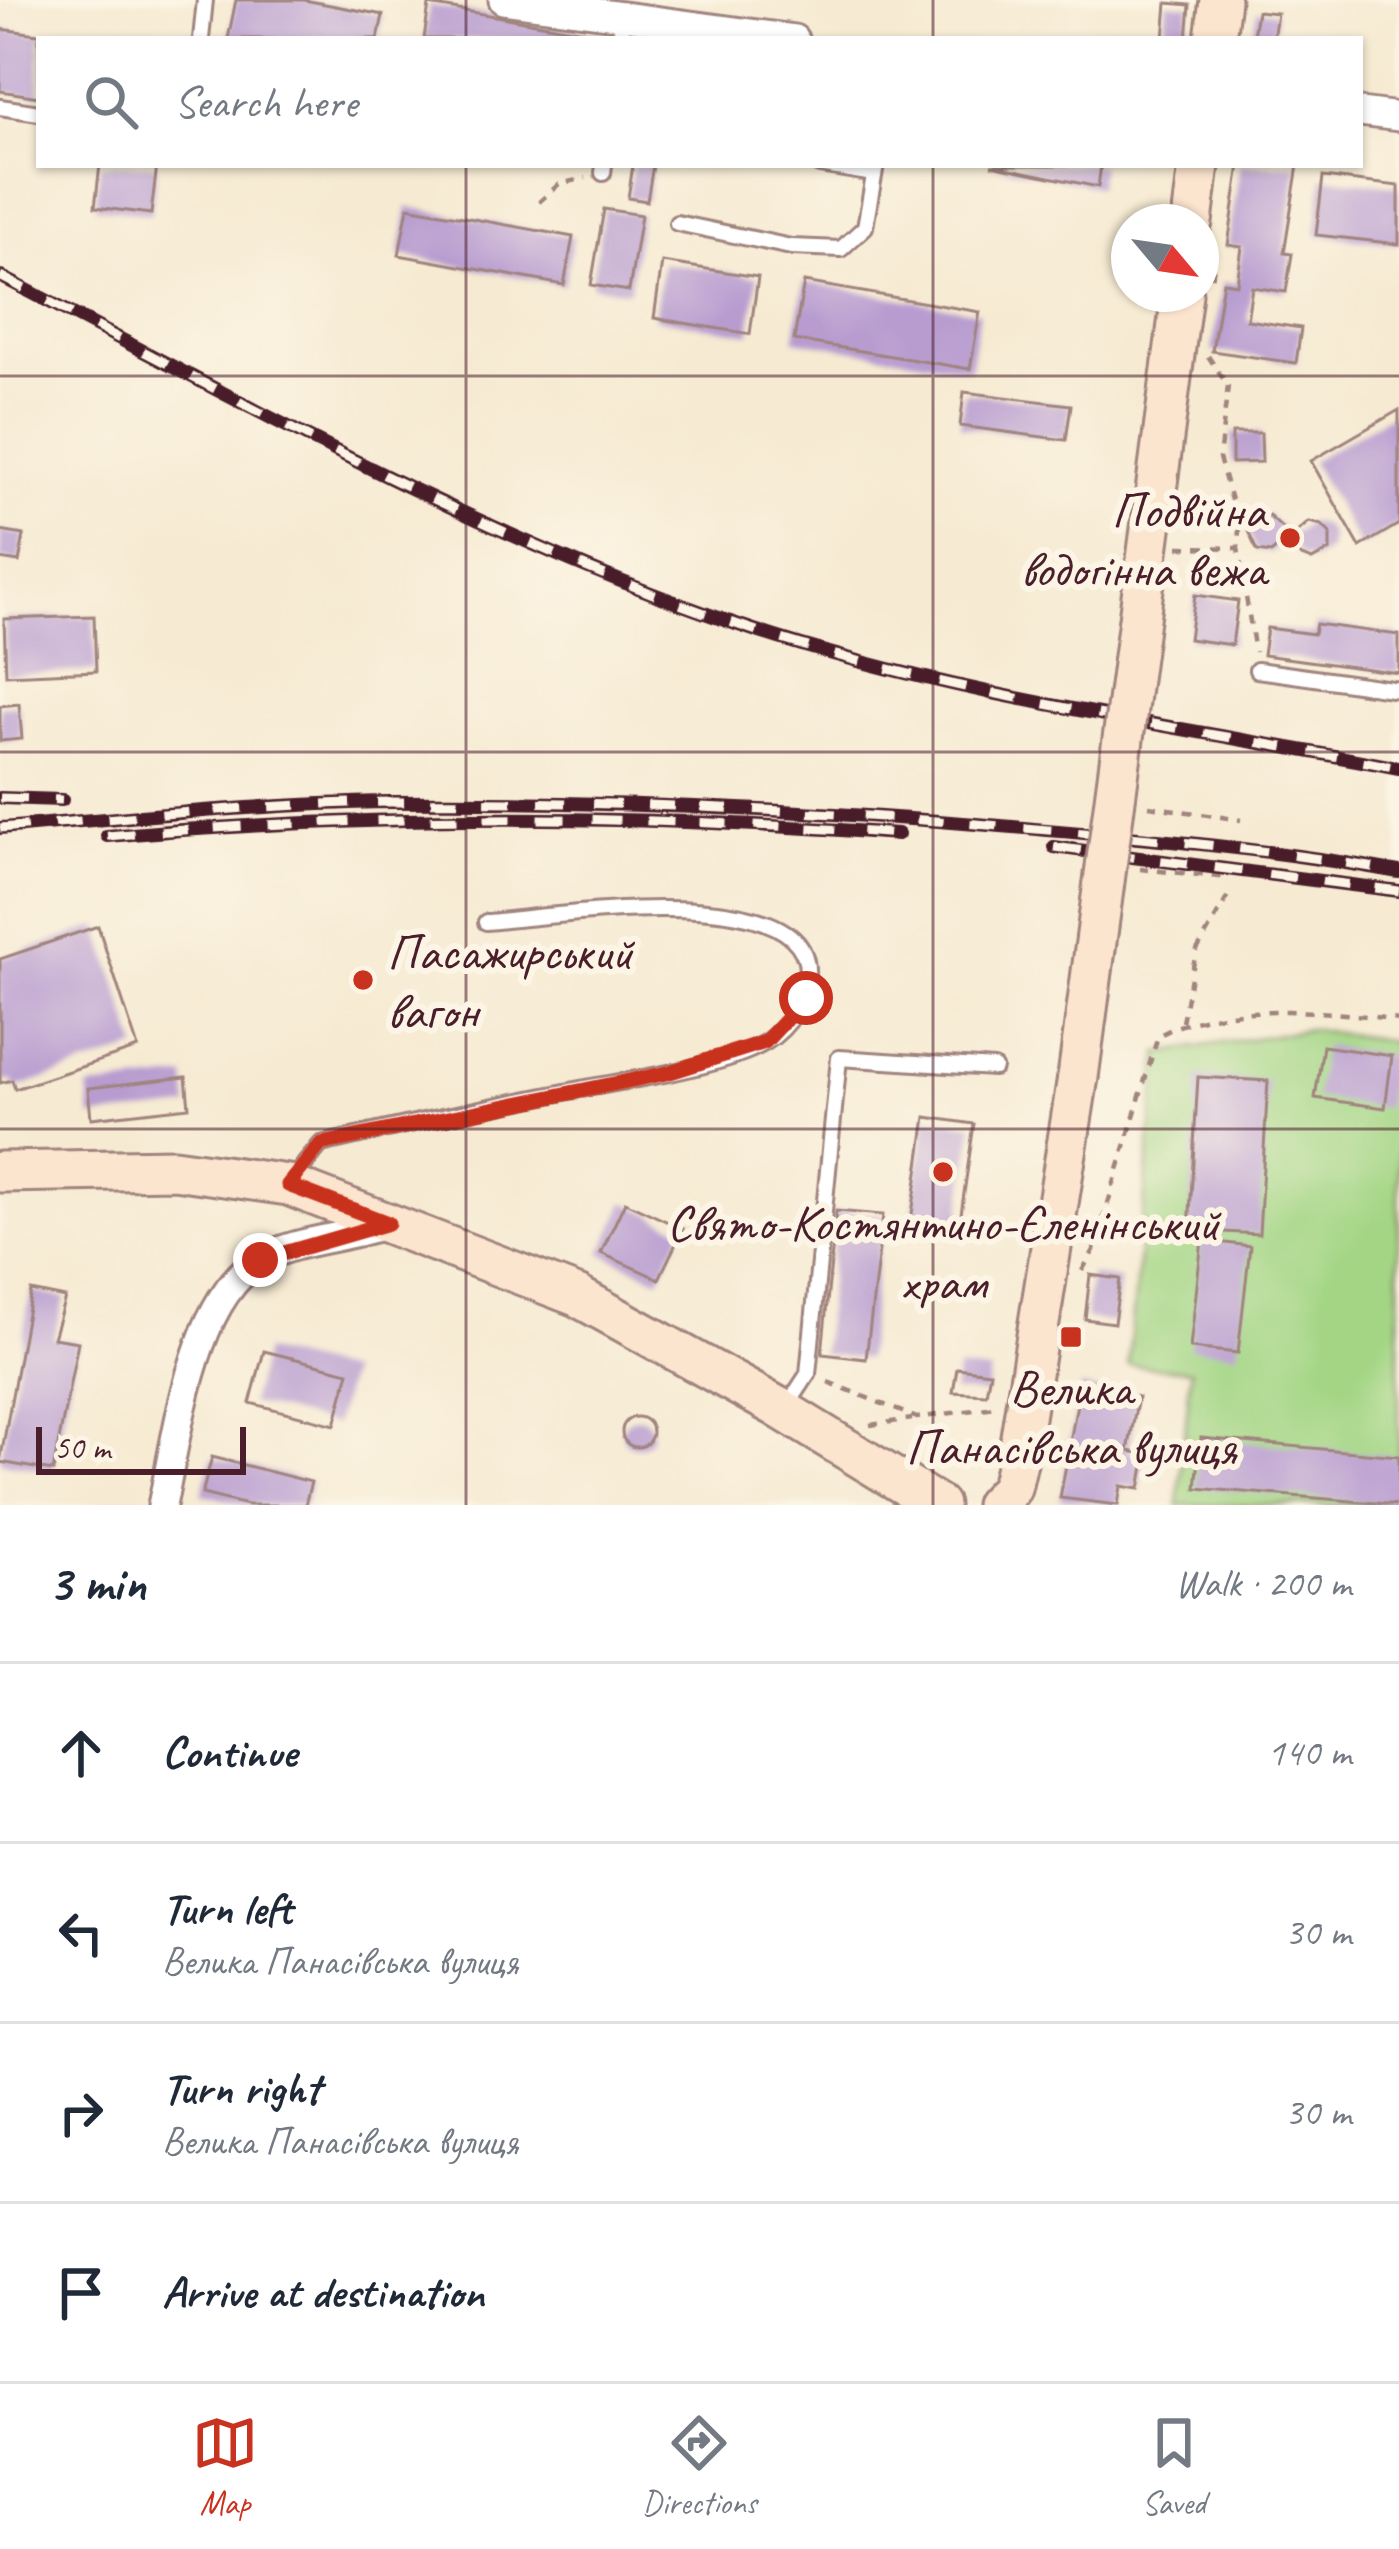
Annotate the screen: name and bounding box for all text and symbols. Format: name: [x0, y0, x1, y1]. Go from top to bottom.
search box: [36, 36, 1363, 168]
icon: search: [78, 69, 144, 135]
text: Search here: [174, 74, 357, 131]
north arrow: [1111, 204, 1219, 312]
place label: Подвійна водогінна вежа: [1021, 478, 1270, 601]
marker: Подвійна водогінна вежа: [1277, 525, 1303, 551]
place label: Пасажирський вагон: [387, 920, 635, 1043]
marker: Пасажирський вагон: [350, 967, 376, 993]
route start: [779, 971, 833, 1025]
marker: Свято-Костянтино-Єленінський храм: [930, 1159, 956, 1185]
place label: Свято-Костянтино-Єленінський храм: [667, 1191, 1222, 1314]
route end: [233, 1233, 287, 1287]
marker: Велика Панасівська вулиця: [1058, 1324, 1084, 1350]
place label: Велика Панасівська вулиця: [906, 1356, 1238, 1479]
scale bar: [36, 1421, 246, 1474]
text: 50 m: [54, 1427, 110, 1469]
text: 3 min: [48, 1551, 146, 1615]
text: Walk · 200 m: [1175, 1559, 1351, 1608]
icon: ahead: [48, 1720, 114, 1786]
text: Continue: [162, 1724, 296, 1781]
text: 140 m: [1267, 1728, 1351, 1777]
text: Turn left: [162, 1880, 292, 1937]
icon: left: [48, 1900, 114, 1966]
text: 30 m: [1285, 1908, 1351, 1957]
text: Велика Панасівська вулиця: [162, 1937, 518, 1986]
text: Turn right: [162, 2060, 320, 2117]
icon: right: [48, 2080, 114, 2146]
text: 30 m: [1285, 2088, 1351, 2137]
text: Велика Панасівська вулиця: [162, 2117, 518, 2166]
icon: arrive: [48, 2260, 114, 2326]
text: Arrive at destination: [162, 2264, 484, 2321]
tab: Map: [192, 2410, 258, 2524]
tab: Directions: [642, 2410, 757, 2524]
tab: Saved: [1141, 2410, 1207, 2524]

